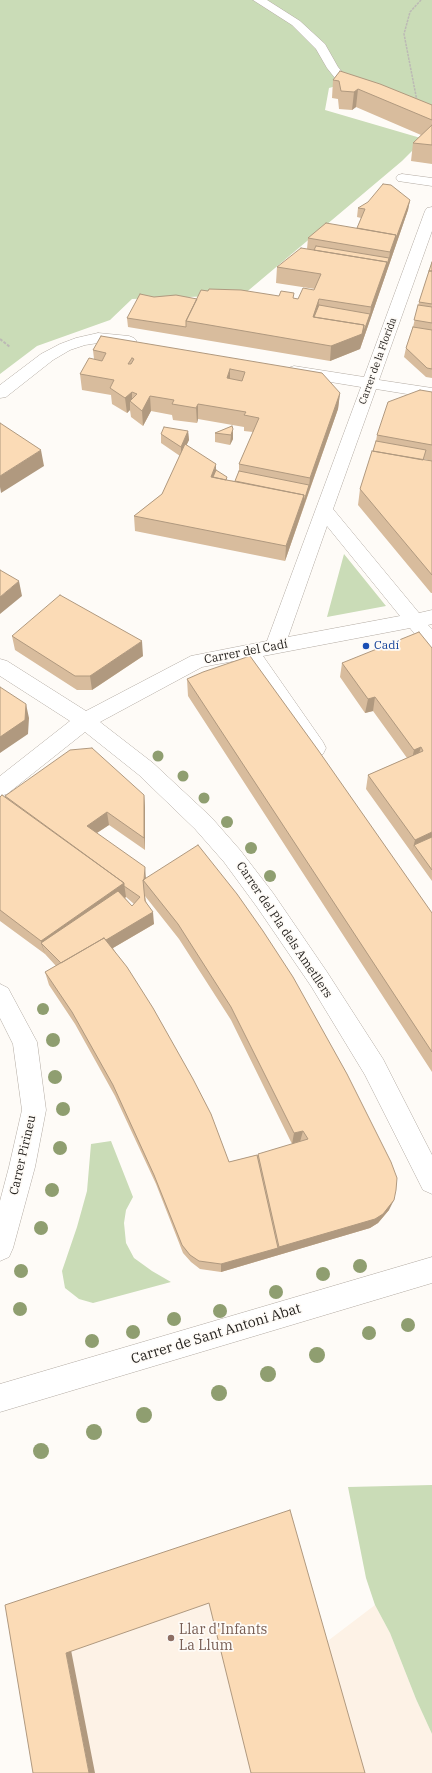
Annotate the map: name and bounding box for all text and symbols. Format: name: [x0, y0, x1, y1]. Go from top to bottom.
street label: Carrer de la Florida: [357, 316, 399, 406]
street label: Carrer del Cadí: [203, 637, 289, 667]
place label: Cadí: [374, 639, 399, 653]
marker: Cadí: [361, 641, 371, 651]
street label: Carrer del Pla dels Ametllers: [233, 859, 335, 1001]
street label: Carrer Pirineu: [7, 1114, 39, 1196]
street label: Carrer de Sant Antoni Abat: [129, 1300, 303, 1368]
place label: Llar d'Infants La Llum: [179, 1622, 267, 1654]
marker: Llar d'Infants La Llum: [166, 1633, 176, 1643]

